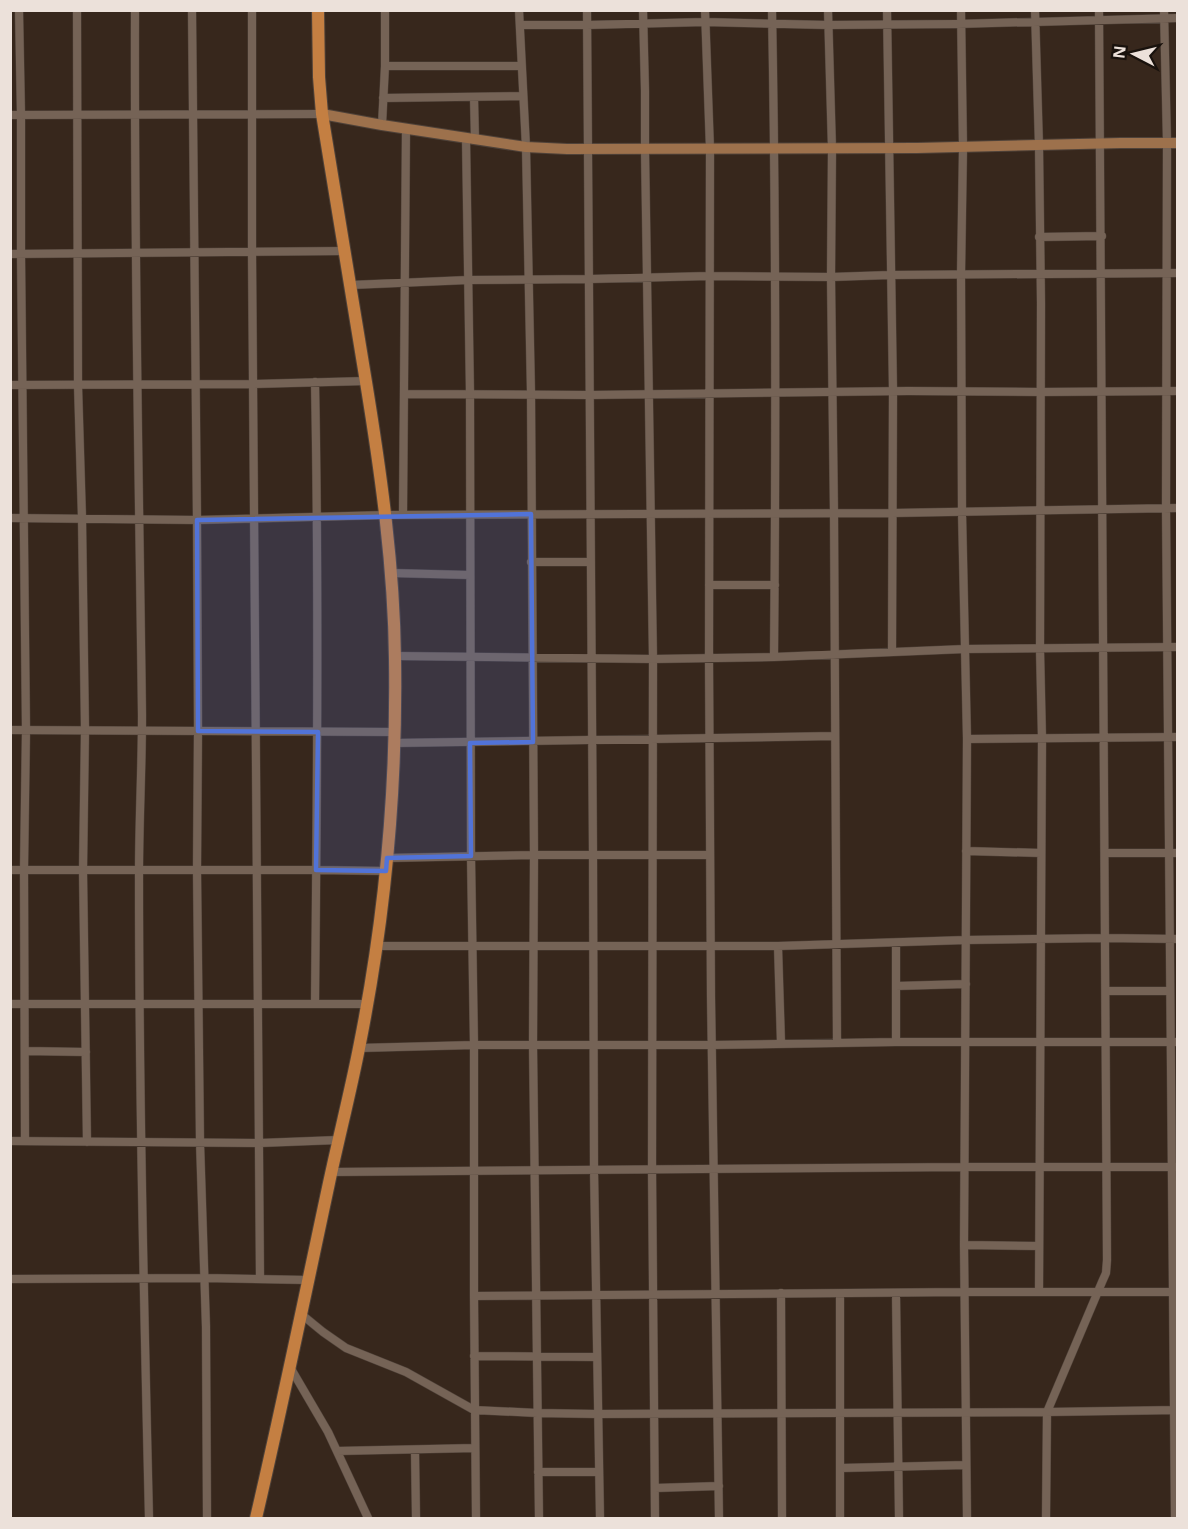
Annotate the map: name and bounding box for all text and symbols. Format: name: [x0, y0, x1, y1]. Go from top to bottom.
north arrow: [1104, 24, 1164, 84]
text: N: [1107, 44, 1131, 60]

